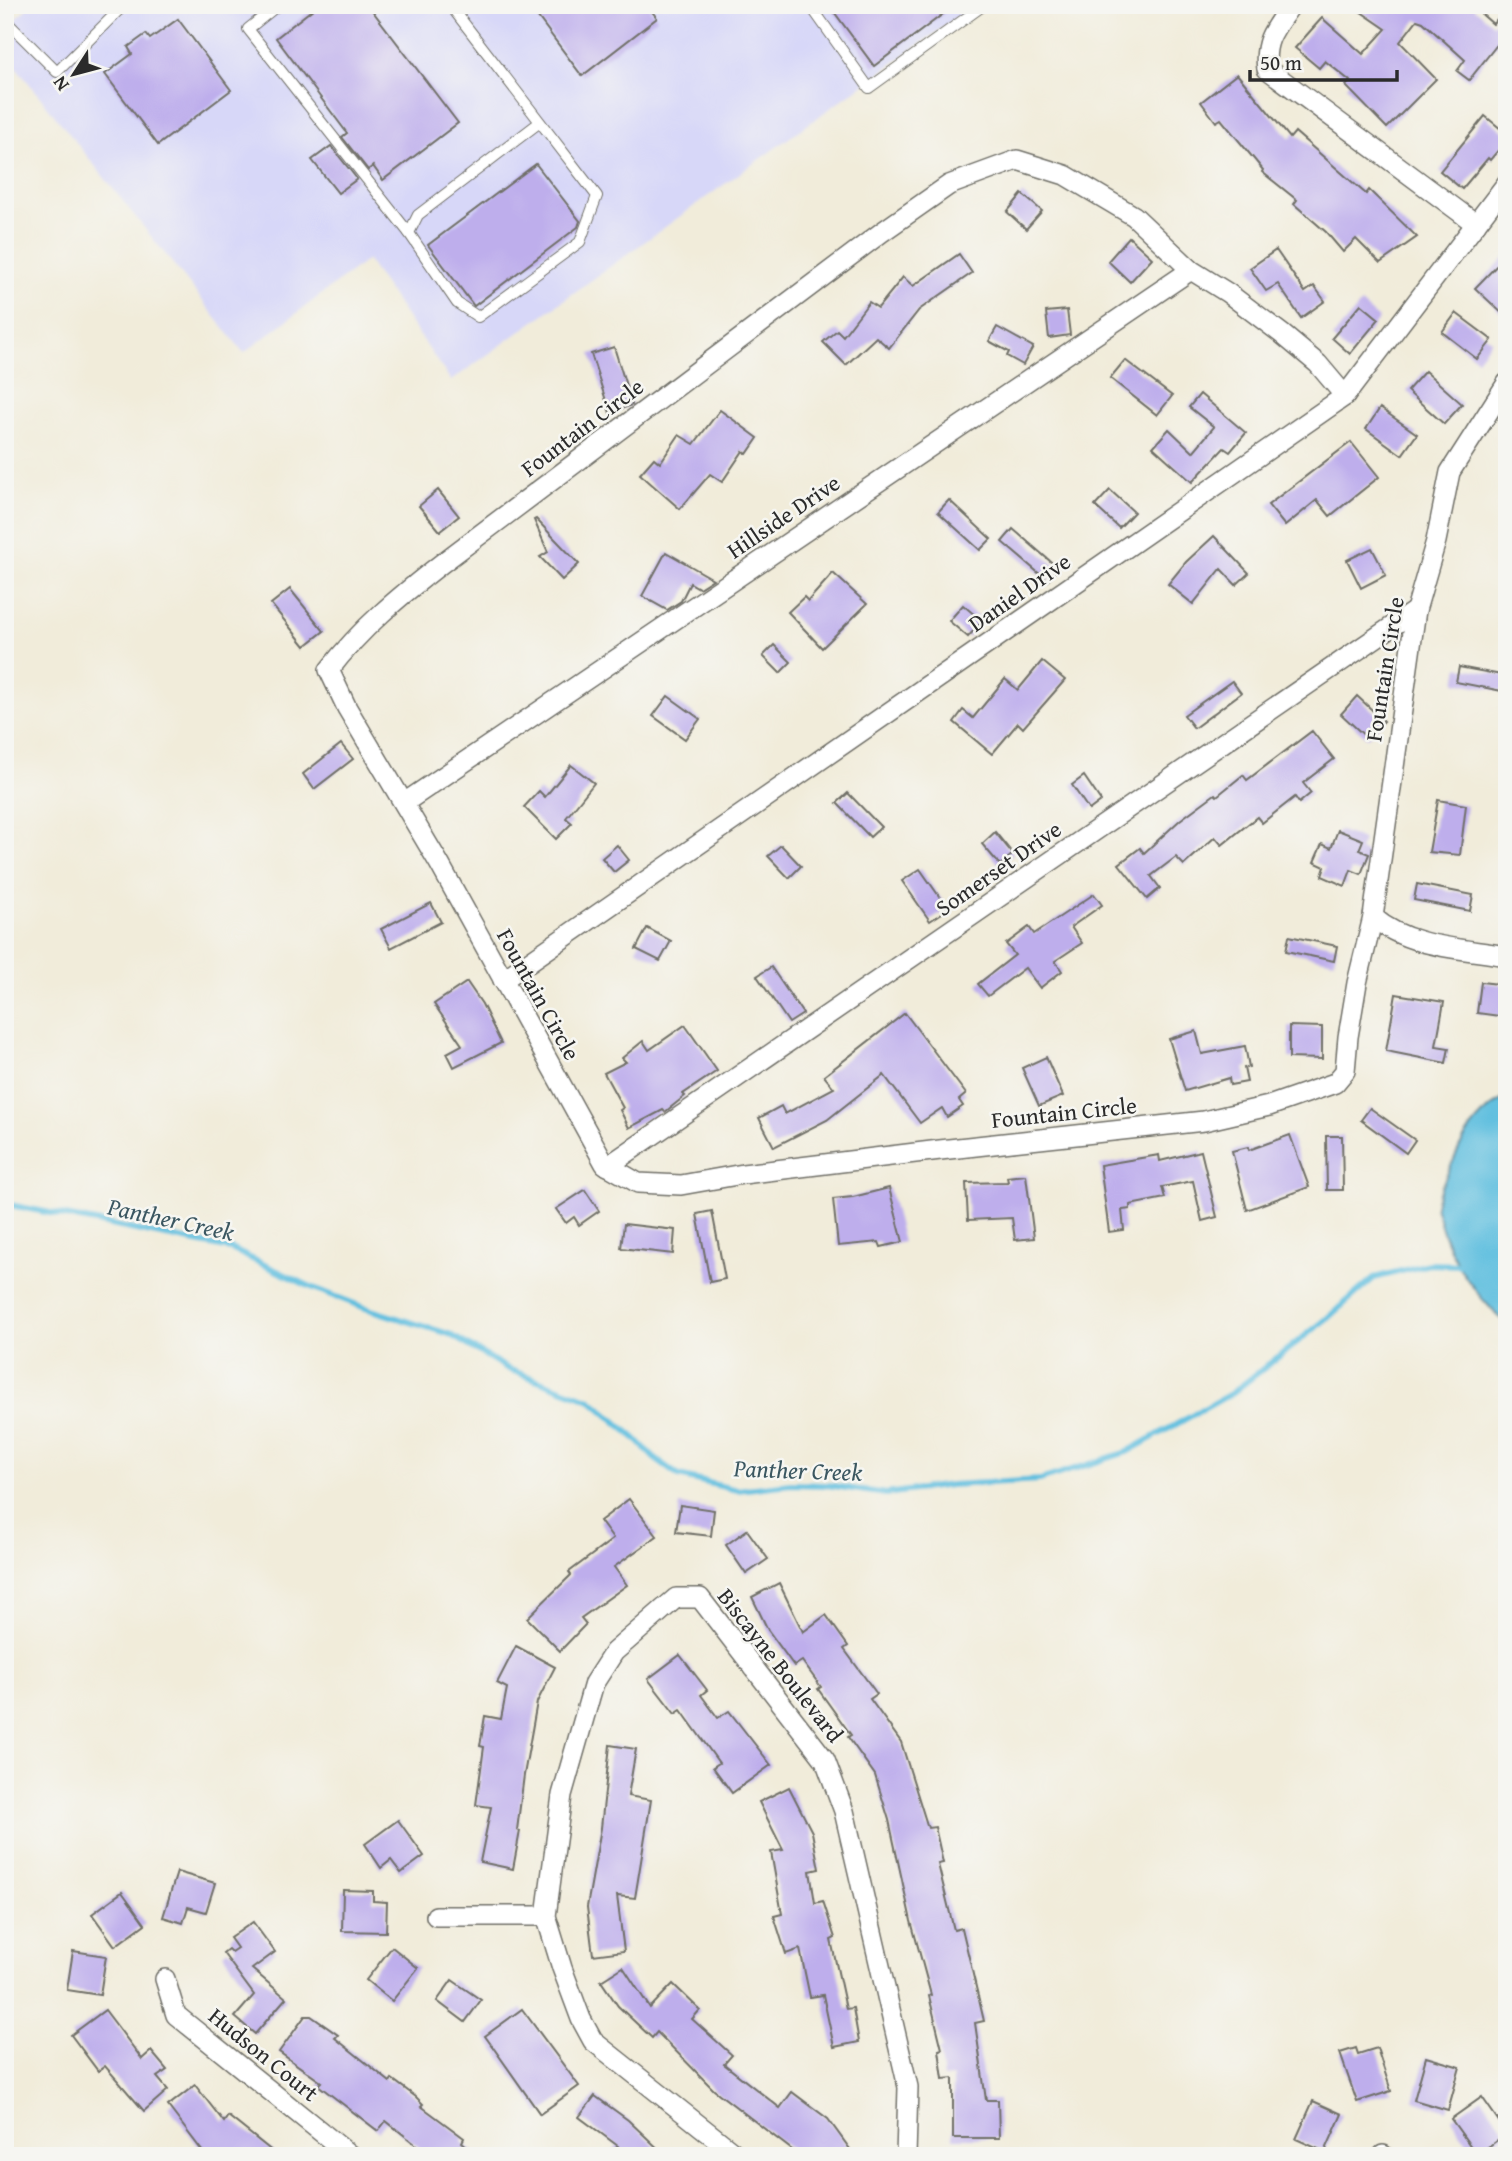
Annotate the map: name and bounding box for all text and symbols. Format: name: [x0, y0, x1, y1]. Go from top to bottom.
north arrow: [38, 38, 108, 108]
scale bar: [1250, 38, 1396, 82]
text: 50 m: [1260, 47, 1302, 78]
text: N: [45, 70, 75, 97]
street label: Fountain Circle: [514, 370, 650, 484]
street label: Hillside Drive: [720, 466, 846, 566]
street label: Daniel Drive: [961, 545, 1077, 639]
street label: Fountain Circle: [1356, 594, 1412, 744]
street label: Somerset Drive: [928, 812, 1068, 924]
street label: Fountain Circle: [489, 922, 589, 1066]
street label: Fountain Circle: [990, 1088, 1138, 1136]
water label: Panther Creek: [104, 1188, 238, 1249]
water label: Panther Creek: [732, 1450, 863, 1490]
street label: Biscayne Boulevard: [710, 1581, 852, 1750]
street label: Hudson Court: [202, 1999, 326, 2109]

